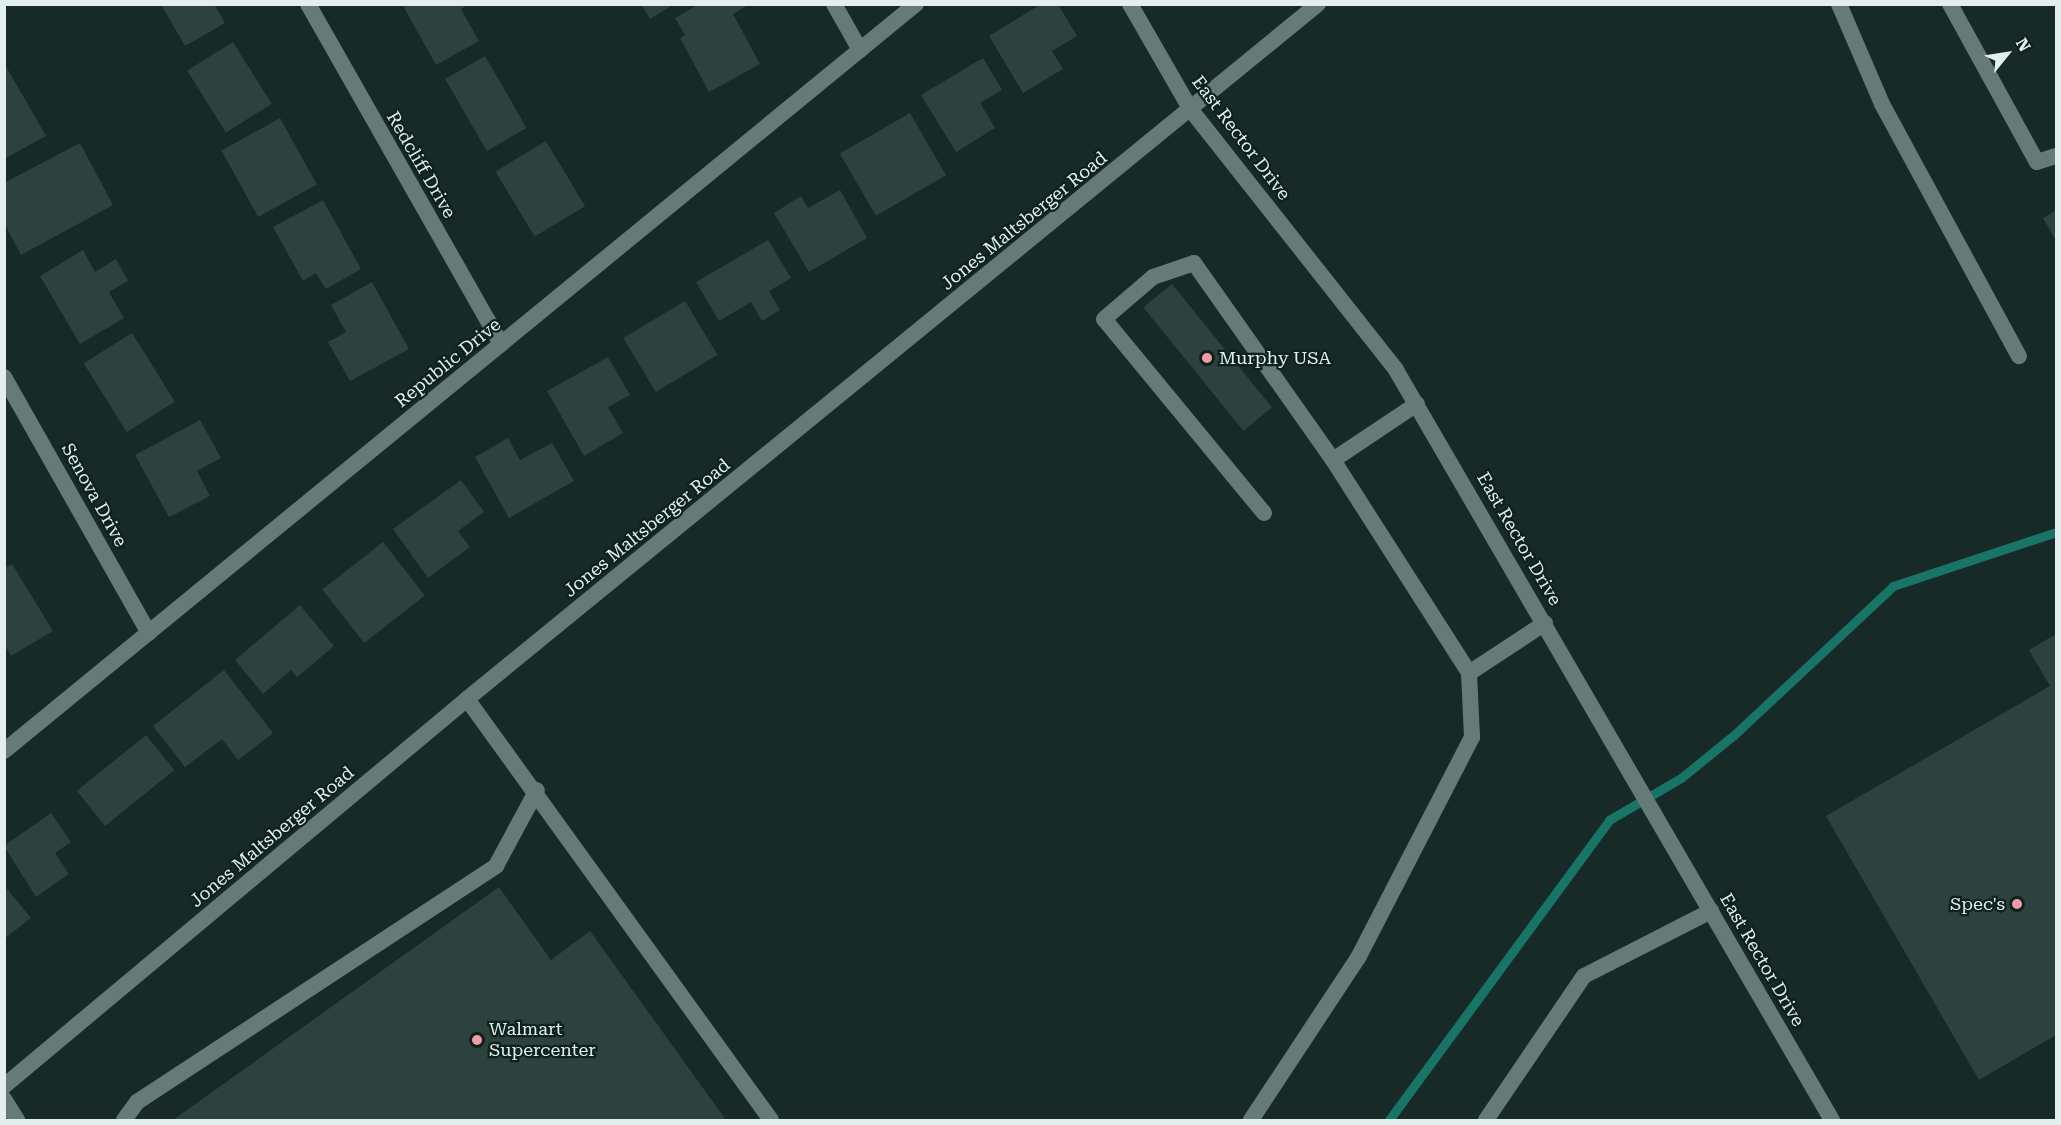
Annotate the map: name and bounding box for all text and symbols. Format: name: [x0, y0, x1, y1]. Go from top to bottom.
north arrow: [1977, 24, 2037, 84]
text: N: [2012, 35, 2034, 55]
street label: East Rector Drive: [1187, 72, 1295, 204]
street label: Redcliff Drive: [382, 108, 460, 222]
street label: Jones Maltsberger Road: [937, 147, 1111, 295]
street label: Republic Drive: [391, 314, 505, 412]
place label: Murphy USA: [1219, 347, 1331, 369]
marker: Murphy USA: [1200, 351, 1214, 365]
street label: Senova Drive: [57, 439, 131, 551]
street label: Jones Maltsberger Road: [560, 454, 734, 602]
street label: East Rector Drive: [1472, 469, 1566, 609]
street label: Jones Maltsberger Road: [186, 762, 358, 912]
street label: East Rector Drive: [1715, 890, 1809, 1030]
place label: Spec's: [1950, 893, 2005, 915]
marker: Spec's: [2010, 897, 2024, 911]
place label: Walmart Supercenter: [489, 1019, 596, 1062]
marker: Walmart Supercenter: [470, 1033, 484, 1047]

